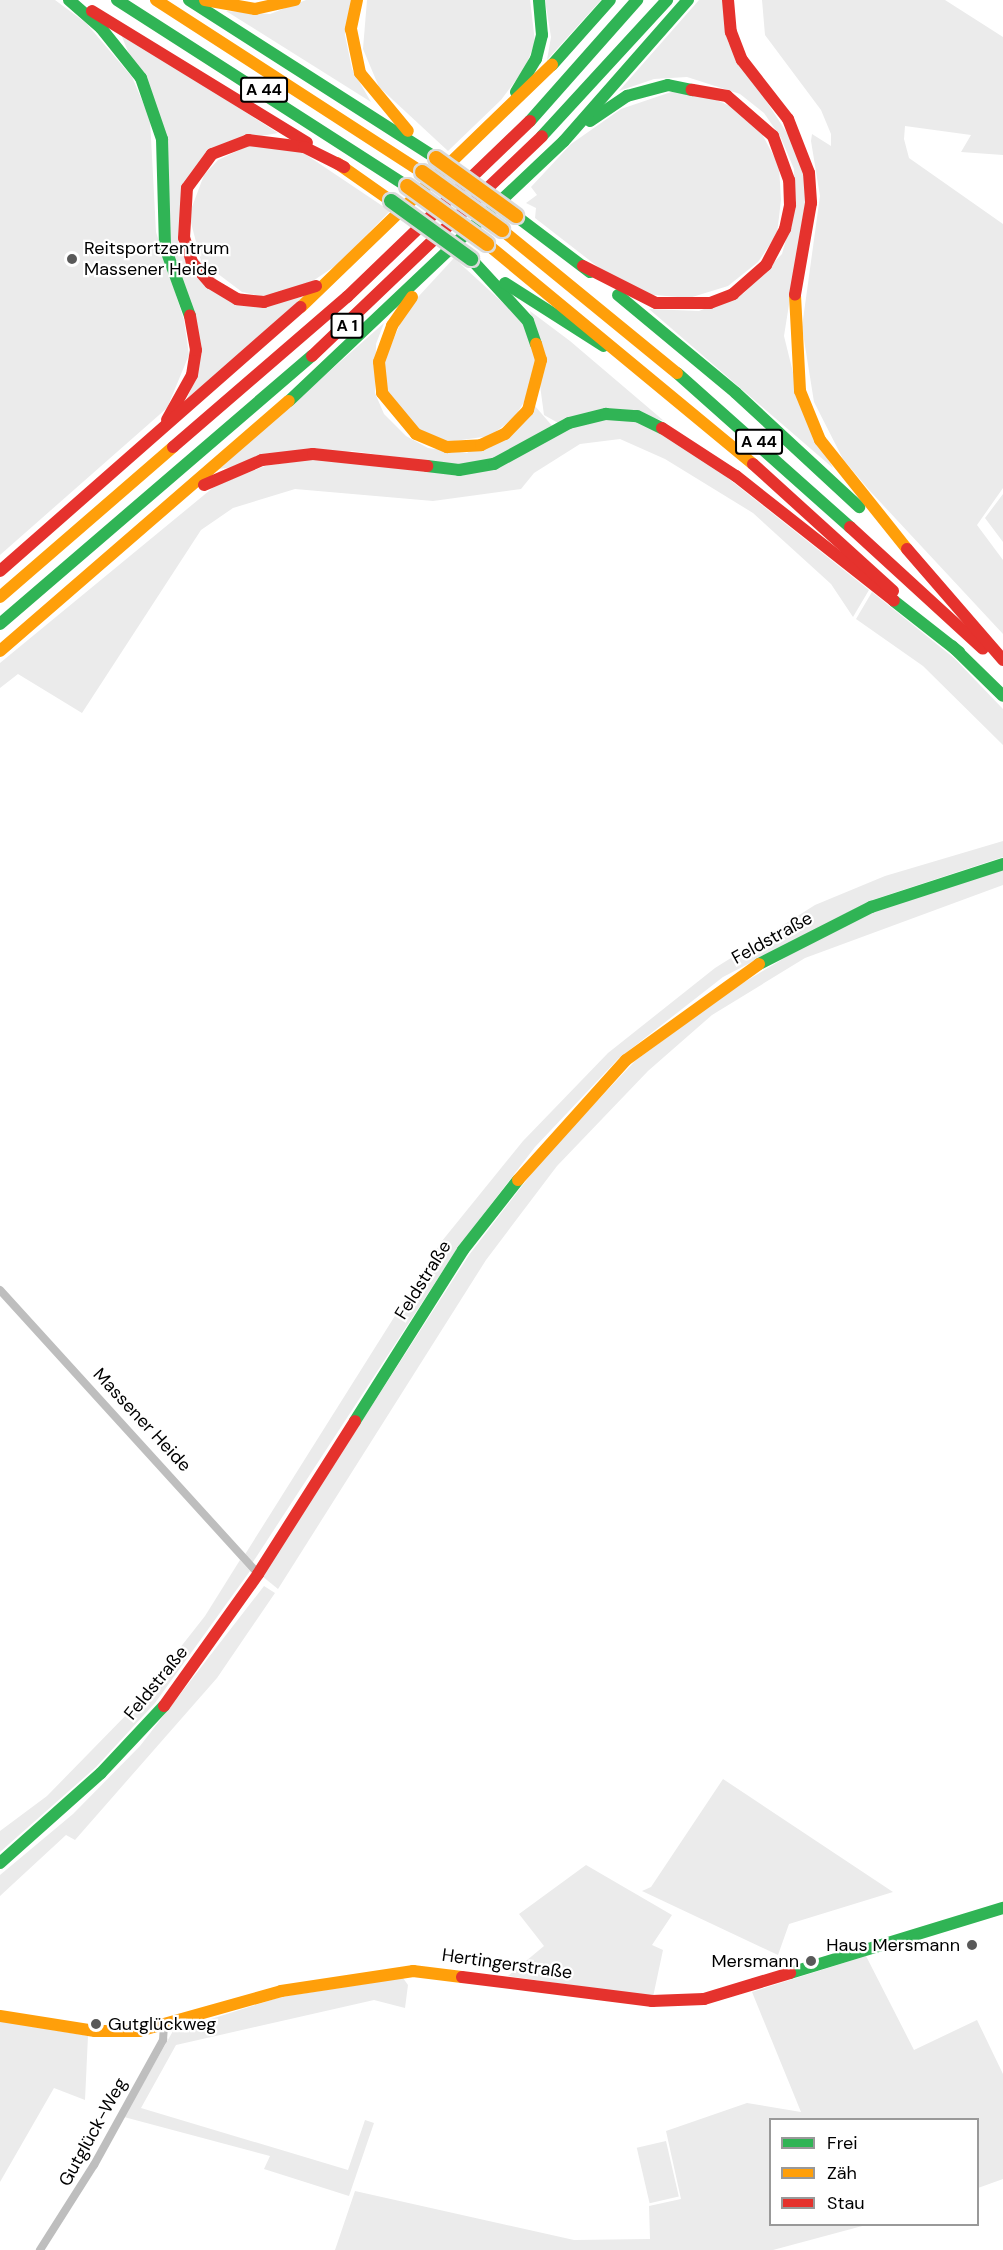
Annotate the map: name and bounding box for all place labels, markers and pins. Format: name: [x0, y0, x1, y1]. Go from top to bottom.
place label: Reitsportzentrum Massener Heide: [84, 238, 229, 280]
marker: Reitsportzentrum Massener Heide: [65, 252, 79, 266]
place label: Haus Mersmann: [826, 1934, 960, 1956]
marker: Haus Mersmann: [965, 1938, 979, 1952]
place label: Mersmann: [711, 1950, 799, 1972]
marker: Mersmann: [804, 1954, 818, 1968]
place label: Gutglückweg: [108, 2013, 216, 2035]
marker: Gutglückweg: [89, 2017, 103, 2031]

